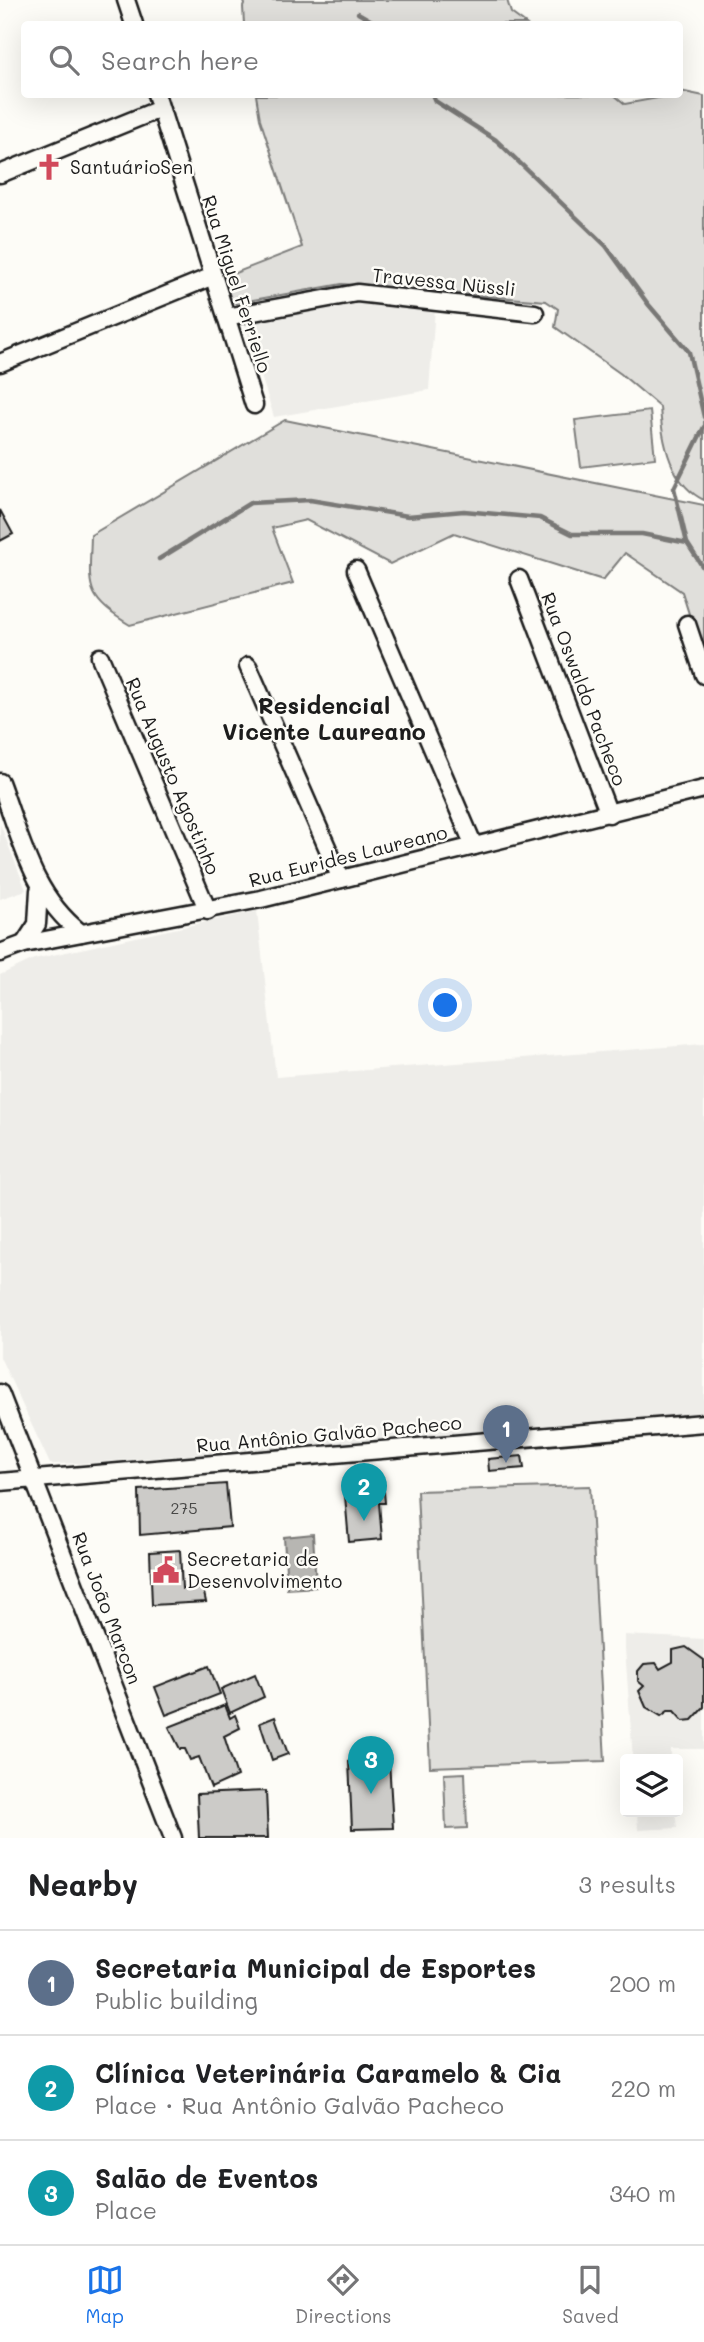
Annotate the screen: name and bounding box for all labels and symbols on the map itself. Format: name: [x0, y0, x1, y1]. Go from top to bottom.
church icon: SantuárioSen: [34, 152, 64, 182]
place label: SantuárioSen: [70, 154, 193, 179]
street label: Rua Miguel Ferriello: [197, 192, 278, 376]
street label: Travessa Nüssli: [371, 262, 517, 301]
street label: Rua Oswaldo Pacheco: [536, 589, 633, 789]
street label: Rua Augusto Agostinho: [121, 673, 226, 878]
district label: Residencial Vicente Laureano: [222, 690, 426, 746]
street label: Rua Eurides Laureano: [246, 819, 450, 892]
your location: [428, 988, 462, 1022]
pin: 1: [483, 1405, 529, 1463]
street label: Rua Antônio Galvão Pacheco: [195, 1409, 463, 1458]
pin: 2: [341, 1463, 387, 1521]
house number: 275: [170, 1497, 198, 1518]
street label: Rua João Marcon: [67, 1528, 148, 1687]
place label: Secretaria de Desenvolvimento: [187, 1546, 342, 1593]
public building icon: Secretaria de Desenvolvimento: [151, 1555, 181, 1585]
pin: 3: [348, 1736, 394, 1794]

